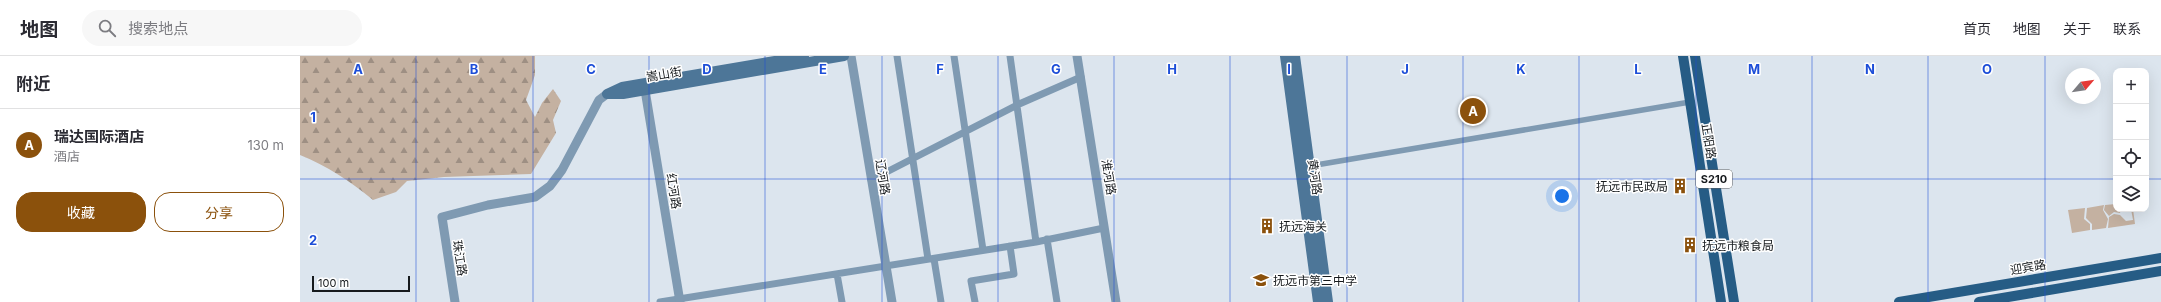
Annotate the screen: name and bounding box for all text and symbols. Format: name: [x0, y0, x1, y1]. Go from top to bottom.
search box: [82, 10, 362, 46]
icon: search: [96, 17, 118, 39]
text: 地图: [20, 18, 58, 41]
text: 搜索地点: [128, 19, 188, 38]
text: 首页: [1963, 20, 1991, 37]
text: 地图: [2013, 20, 2041, 37]
text: 关于: [2063, 20, 2091, 37]
text: 联系: [2113, 20, 2141, 37]
text: A: [353, 61, 363, 77]
text: B: [470, 61, 479, 77]
text: C: [586, 61, 596, 77]
text: D: [702, 61, 712, 77]
text: E: [819, 61, 827, 77]
text: F: [936, 61, 944, 77]
text: G: [1051, 61, 1061, 77]
text: H: [1167, 61, 1177, 77]
text: I: [1287, 61, 1291, 77]
text: J: [1401, 61, 1409, 77]
text: K: [1516, 61, 1526, 77]
text: L: [1634, 61, 1642, 77]
text: M: [1748, 61, 1760, 77]
text: N: [1865, 61, 1875, 77]
text: O: [1982, 61, 1992, 77]
street label: 嵩山街: [645, 63, 683, 85]
north arrow: [2065, 68, 2101, 104]
map controls: [2113, 68, 2149, 212]
button: +: [2113, 68, 2149, 104]
text: 附近: [16, 74, 50, 94]
pin: A: [1460, 96, 1486, 126]
button: −: [2113, 104, 2149, 140]
text: 1: [310, 109, 316, 125]
street label: 正阳路: [1699, 122, 1719, 160]
text: 瑞达国际酒店: [54, 127, 144, 146]
text: A: [24, 137, 34, 153]
text: 130 m: [247, 137, 284, 153]
button: locate: [2113, 140, 2149, 176]
text: 酒店: [54, 148, 80, 164]
street label: 辽河路: [873, 158, 893, 196]
street label: 淮河路: [1099, 158, 1119, 196]
street label: 黄河路: [1305, 158, 1325, 196]
road number: S210: [1696, 170, 1732, 188]
street label: 红河路: [664, 172, 684, 210]
button: layers: [2113, 176, 2149, 212]
building icon: 抚远市民政局: [1671, 177, 1689, 195]
place label: 抚远市民政局: [1596, 179, 1668, 194]
your location: [1552, 186, 1572, 206]
button: 收藏: [16, 192, 146, 232]
button: 分享: [154, 192, 284, 232]
building icon: 抚远海关: [1258, 217, 1276, 235]
place label: 抚远海关: [1279, 219, 1327, 234]
text: 2: [309, 232, 317, 248]
building icon: 抚远市粮食局: [1681, 236, 1699, 254]
place label: 抚远市粮食局: [1702, 238, 1774, 253]
street label: 珠江路: [450, 239, 470, 277]
street label: 迎宾路: [2009, 256, 2047, 278]
school or university icon: 抚远市第三中学: [1252, 271, 1270, 289]
place label: 抚远市第三中学: [1273, 273, 1357, 288]
scale bar: [312, 274, 410, 293]
text: 100 m: [318, 276, 349, 290]

